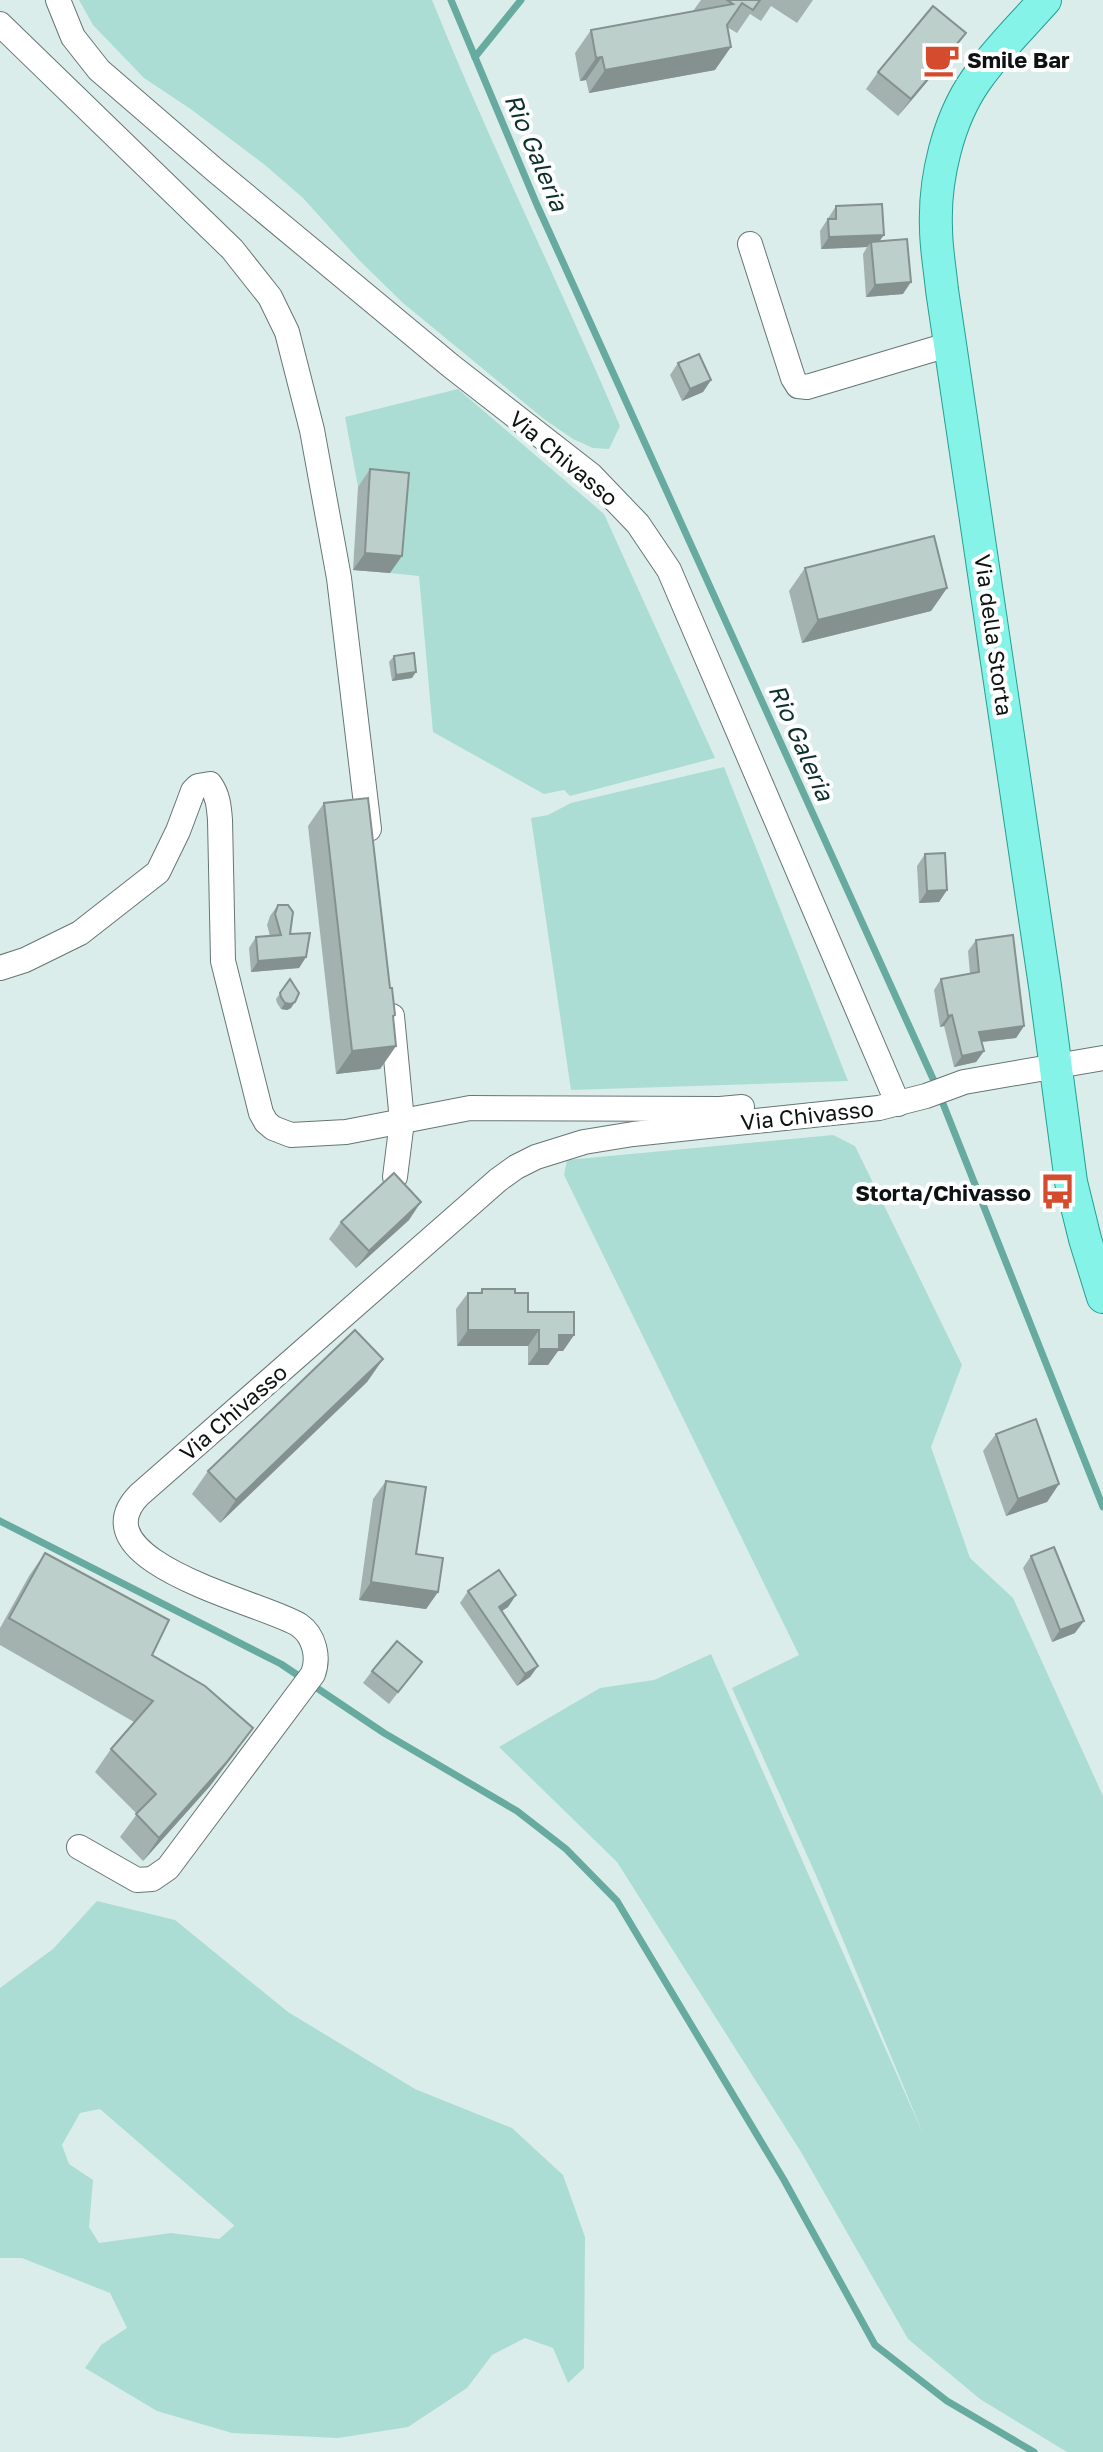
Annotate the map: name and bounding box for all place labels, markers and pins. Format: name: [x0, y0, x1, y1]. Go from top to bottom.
cafe icon: Smile Bar: [922, 40, 960, 78]
place label: Smile Bar: [967, 46, 1070, 73]
bus stop icon: Storta/Chivasso: [1038, 1173, 1076, 1211]
place label: Storta/Chivasso: [855, 1179, 1031, 1206]

